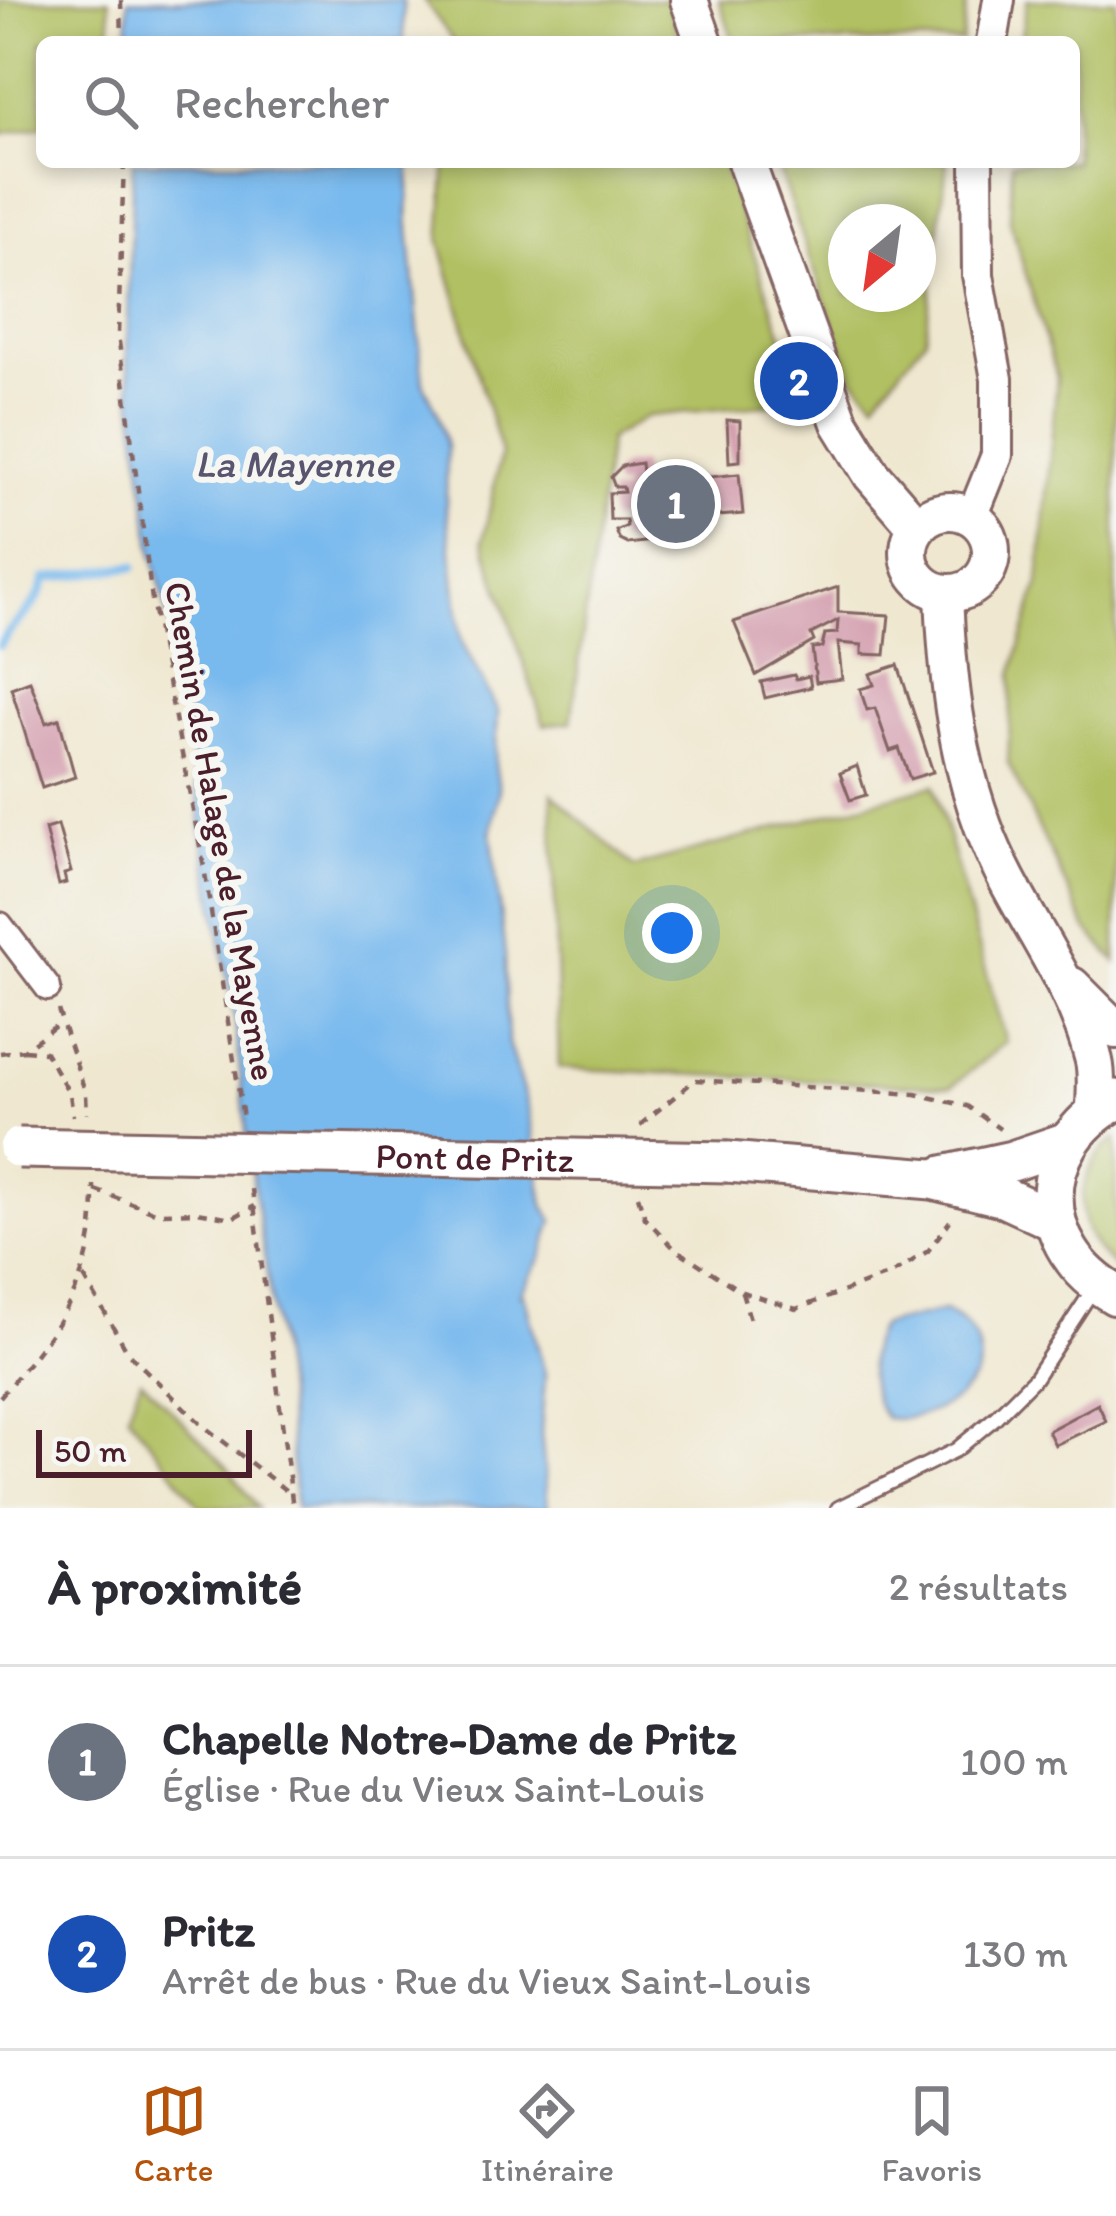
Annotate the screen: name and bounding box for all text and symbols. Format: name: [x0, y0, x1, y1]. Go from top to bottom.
search box: [36, 36, 1080, 168]
icon: search: [78, 69, 144, 135]
text: Rechercher: [174, 75, 389, 129]
north arrow: [828, 204, 936, 312]
pin: 2: [760, 336, 838, 426]
water label: La Mayenne: [195, 440, 395, 487]
pin: 1: [637, 459, 715, 549]
street label: Chemin de Halage de la Mayenne: [156, 578, 286, 1084]
your location: [642, 903, 702, 963]
street label: Pont de Pritz: [375, 1134, 575, 1180]
scale bar: [36, 1424, 252, 1477]
text: 50 m: [54, 1431, 127, 1470]
text: À proximité: [48, 1556, 302, 1617]
text: 2 résultats: [889, 1563, 1068, 1610]
text: Chapelle Notre-Dame de Pritz: [162, 1711, 736, 1765]
text: 1: [78, 1738, 96, 1785]
text: 100 m: [960, 1738, 1068, 1785]
text: Église · Rue du Vieux Saint-Louis: [162, 1765, 705, 1812]
text: Pritz: [162, 1903, 255, 1957]
text: 2: [77, 1930, 97, 1977]
text: 130 m: [963, 1930, 1068, 1977]
text: Arrêt de bus · Rue du Vieux Saint-Louis: [162, 1957, 811, 2004]
tab: Carte: [134, 2078, 213, 2189]
tab: Itinéraire: [481, 2078, 614, 2189]
tab: Favoris: [882, 2078, 982, 2189]

